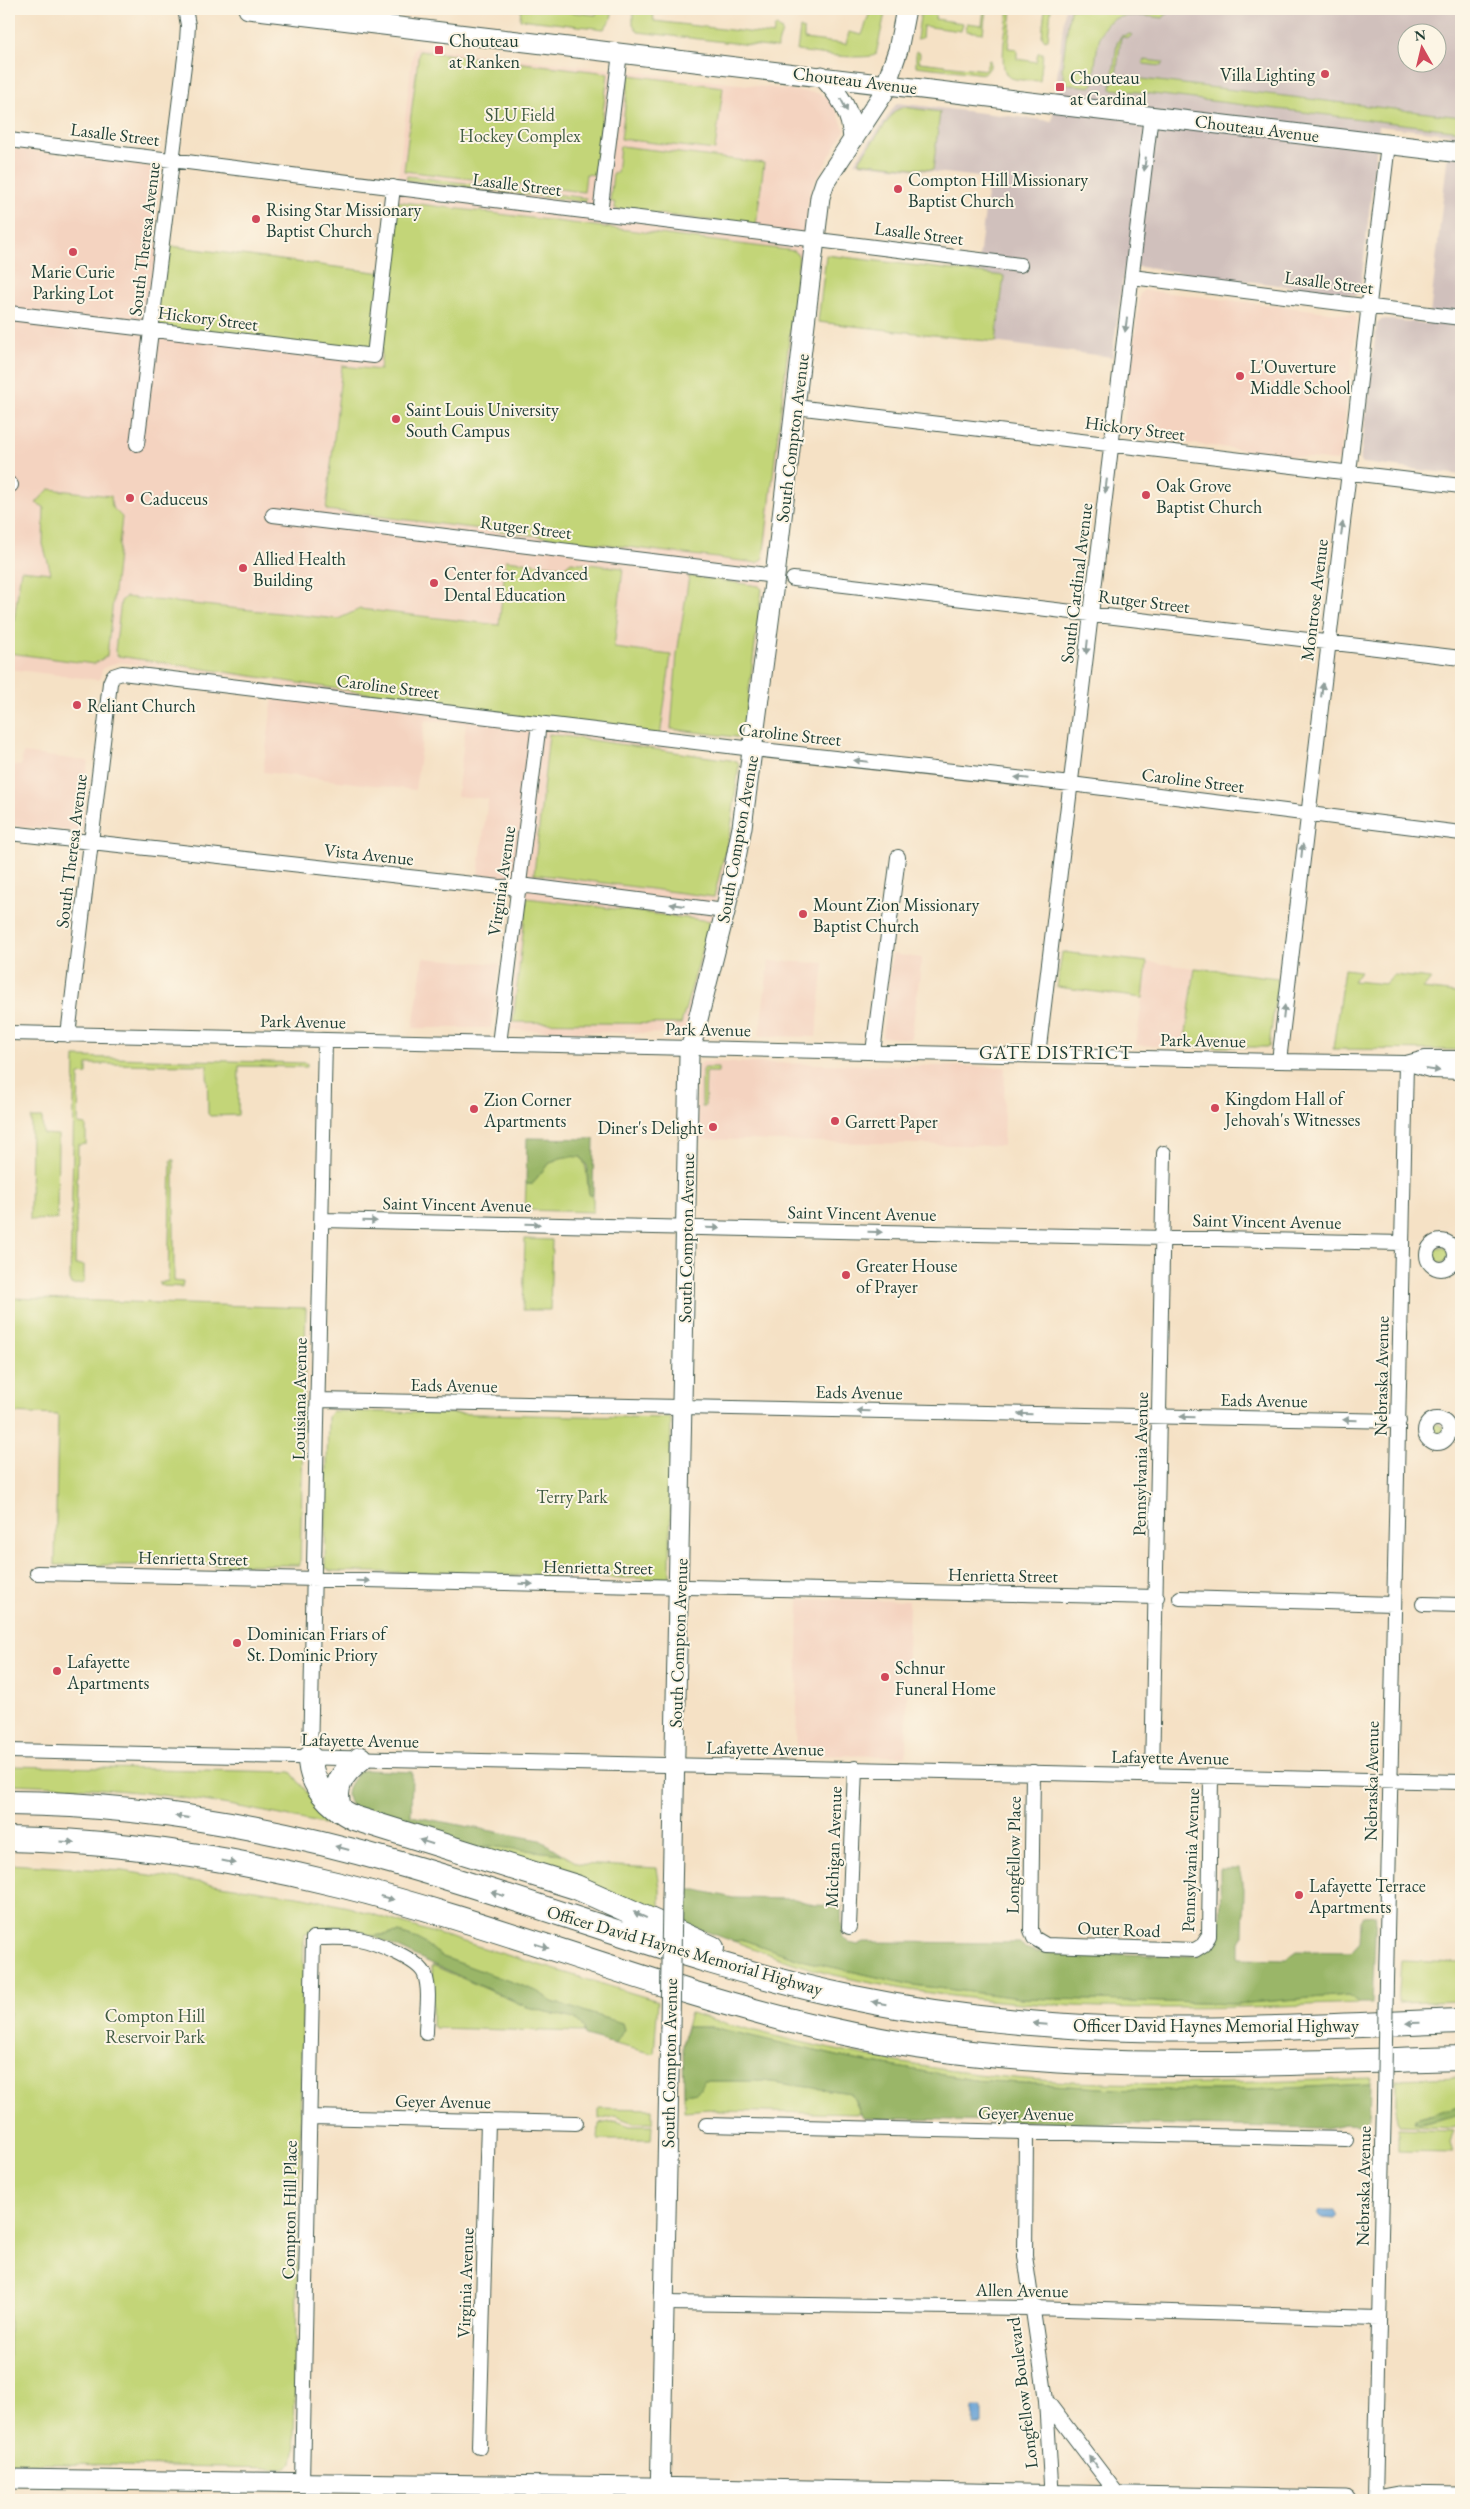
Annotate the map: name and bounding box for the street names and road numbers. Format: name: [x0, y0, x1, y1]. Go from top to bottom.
street label: Chouteau Avenue: [792, 61, 918, 99]
street label: Chouteau Avenue: [1194, 109, 1320, 147]
street label: Lasalle Street: [69, 117, 161, 151]
street label: South Theresa Avenue: [123, 161, 165, 317]
street label: Lasalle Street: [471, 167, 563, 201]
street label: Lasalle Street: [873, 216, 965, 250]
street label: Lasalle Street: [1283, 265, 1375, 299]
street label: Hickory Street: [157, 300, 260, 336]
street label: South Compton Avenue: [770, 352, 814, 524]
street label: Hickory Street: [1084, 410, 1187, 446]
street label: South Cardinal Avenue: [1055, 502, 1097, 664]
street label: Rutger Street: [479, 510, 573, 544]
street label: Montrose Avenue: [1295, 538, 1333, 662]
street label: Rutger Street: [1097, 584, 1191, 618]
street label: Caroline Street: [335, 668, 441, 704]
street label: Caroline Street: [738, 717, 843, 751]
street label: South Compton Avenue: [711, 753, 763, 925]
street label: Caroline Street: [1140, 762, 1246, 798]
street label: South Theresa Avenue: [50, 773, 92, 929]
street label: Virginia Avenue: [482, 825, 520, 937]
street label: Vista Avenue: [323, 838, 415, 870]
street label: Park Avenue: [260, 1009, 346, 1033]
street label: Park Avenue: [665, 1017, 751, 1041]
street label: Park Avenue: [1160, 1028, 1246, 1052]
street label: South Compton Avenue: [673, 1153, 699, 1323]
street label: Saint Vincent Avenue: [382, 1191, 532, 1217]
street label: Saint Vincent Avenue: [787, 1200, 937, 1226]
street label: Saint Vincent Avenue: [1192, 1208, 1342, 1234]
street label: Nebraska Avenue: [1368, 1316, 1394, 1436]
street label: Louisiana Avenue: [286, 1337, 312, 1461]
street label: Eads Avenue: [410, 1373, 498, 1397]
street label: Eads Avenue: [815, 1380, 903, 1404]
street label: Eads Avenue: [1220, 1388, 1308, 1412]
street label: Pennsylvania Avenue: [1127, 1392, 1153, 1536]
street label: Henrietta Street: [138, 1546, 249, 1570]
street label: Henrietta Street: [543, 1555, 654, 1579]
street label: South Compton Avenue: [664, 1558, 692, 1728]
street label: Henrietta Street: [948, 1563, 1059, 1587]
street label: Nebraska Avenue: [1358, 1721, 1384, 1841]
street label: Lafayette Avenue: [301, 1727, 419, 1753]
street label: Lafayette Avenue: [706, 1735, 824, 1761]
street label: Lafayette Avenue: [1111, 1744, 1229, 1770]
street label: Michigan Avenue: [819, 1786, 847, 1908]
street label: Pennsylvania Avenue: [1176, 1788, 1204, 1932]
street label: Longfellow Place: [1000, 1796, 1026, 1914]
street label: Officer David Haynes Memorial Highway: [544, 1900, 826, 2001]
street label: Outer Road: [1077, 1916, 1162, 1942]
street label: South Compton Avenue: [656, 1978, 682, 2148]
street label: Officer David Haynes Memorial Highway: [1073, 2014, 1359, 2037]
street label: Geyer Avenue: [395, 2089, 491, 2113]
street label: Geyer Avenue: [978, 2101, 1074, 2125]
street label: Nebraska Avenue: [1350, 2126, 1376, 2246]
street label: Compton Hill Place: [276, 2140, 302, 2280]
street label: Virginia Avenue: [452, 2227, 478, 2339]
street label: Allen Avenue: [974, 2278, 1069, 2302]
street label: Longfellow Boulevard: [1001, 2315, 1043, 2470]

